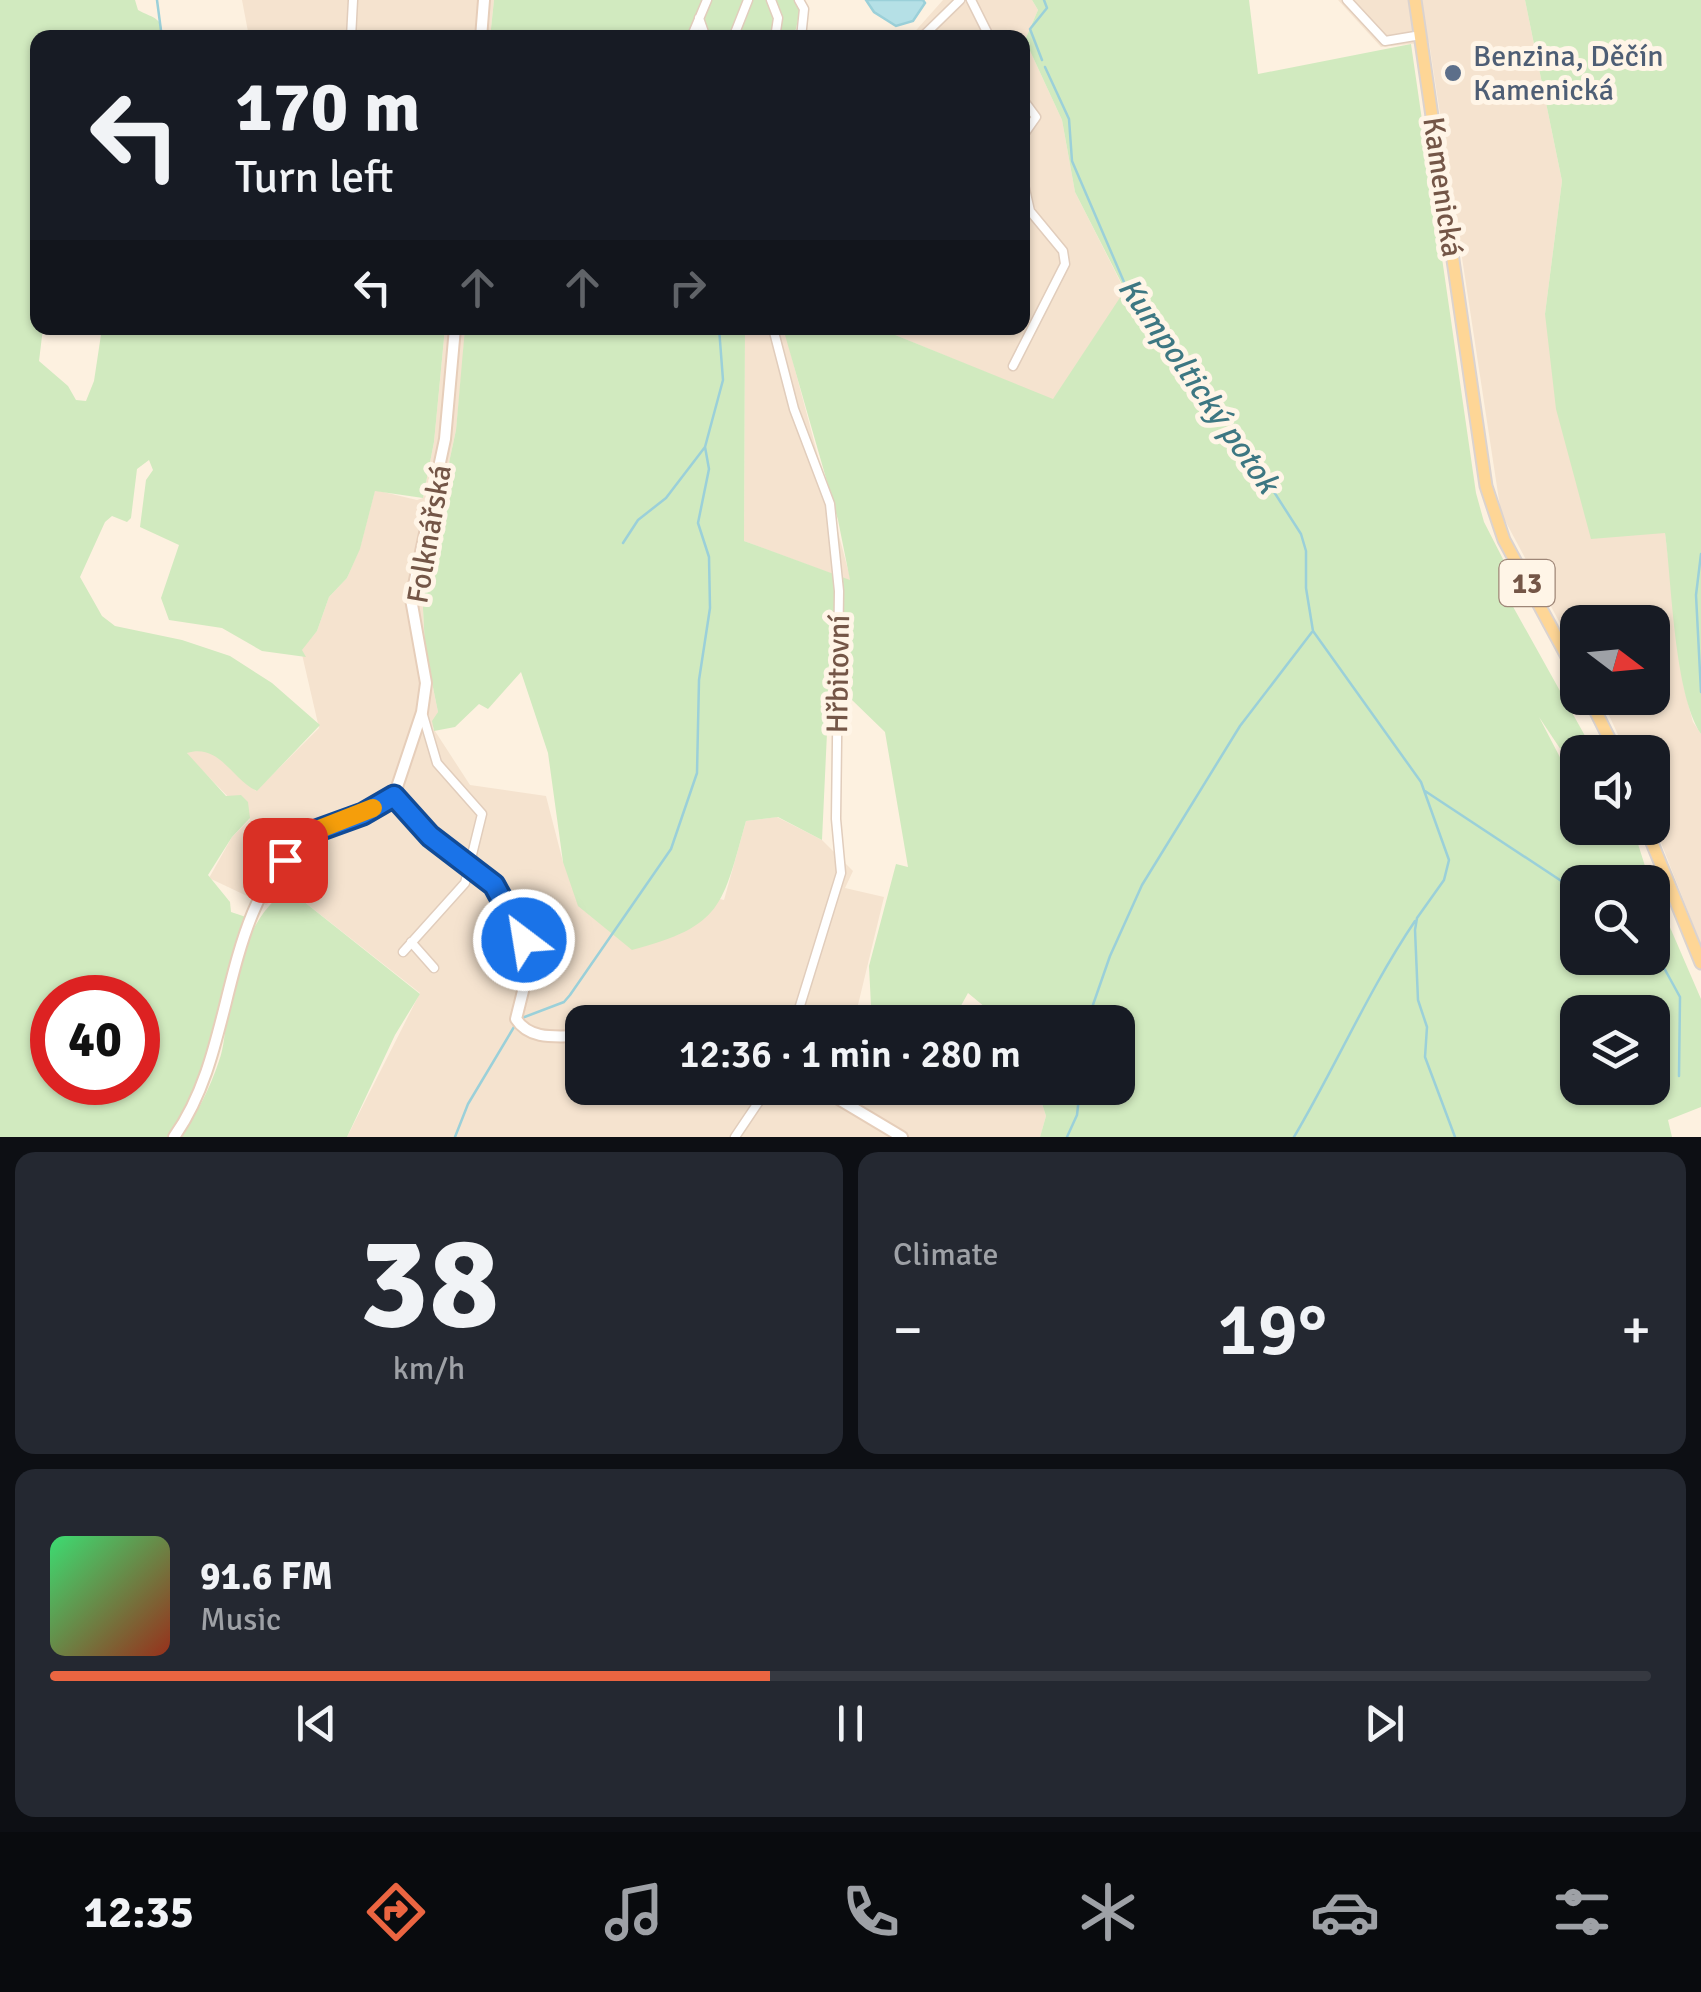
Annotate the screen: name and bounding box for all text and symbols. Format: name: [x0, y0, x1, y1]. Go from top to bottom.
place label: Benzina, Děčín Kamenická: [1473, 38, 1664, 109]
marker: Benzina, Děčín Kamenická: [1442, 62, 1464, 84]
text: 170 m: [235, 64, 420, 150]
icon: left: [70, 70, 200, 200]
street label: Kamenická: [1414, 115, 1471, 259]
text: Turn left: [235, 150, 394, 205]
icon: left: [345, 260, 400, 315]
icon: ahead: [450, 260, 505, 315]
icon: ahead: [555, 260, 610, 315]
icon: right: [660, 260, 715, 315]
water label: Kumpoltický potok: [1110, 270, 1289, 503]
street label: Folknářská: [399, 462, 460, 606]
road number: 13: [1500, 560, 1554, 606]
north arrow: [1560, 605, 1670, 715]
map controls: [1560, 605, 1670, 1105]
street label: Hřbitovní: [819, 614, 858, 734]
button: sound: [1560, 735, 1670, 845]
pin: [243, 818, 328, 903]
icon: arrive: [258, 833, 313, 888]
button: search: [1560, 865, 1670, 975]
position arrow: [472, 888, 576, 992]
speed limit sign: 40: [30, 975, 160, 1105]
button: layers: [1560, 995, 1670, 1105]
text: 12:36 · 1 min · 280 m: [679, 1031, 1021, 1078]
text: 38: [359, 1204, 499, 1364]
text: Climate: [893, 1235, 999, 1274]
text: 19°: [1217, 1283, 1327, 1376]
text: −: [893, 1296, 923, 1364]
text: +: [1621, 1296, 1651, 1364]
text: km/h: [393, 1349, 465, 1388]
text: 91.6 FM: [200, 1553, 333, 1600]
text: Music: [200, 1600, 281, 1639]
icon: previous: [289, 1696, 344, 1751]
icon: pause: [823, 1696, 878, 1751]
icon: next: [1357, 1696, 1412, 1751]
icon: directions: [361, 1877, 431, 1947]
icon: music: [599, 1877, 669, 1947]
icon: phone: [836, 1877, 906, 1947]
icon: climate: [1073, 1877, 1143, 1947]
icon: car: [1310, 1877, 1380, 1947]
icon: filters: [1547, 1877, 1617, 1947]
text: 12:35: [84, 1885, 194, 1940]

